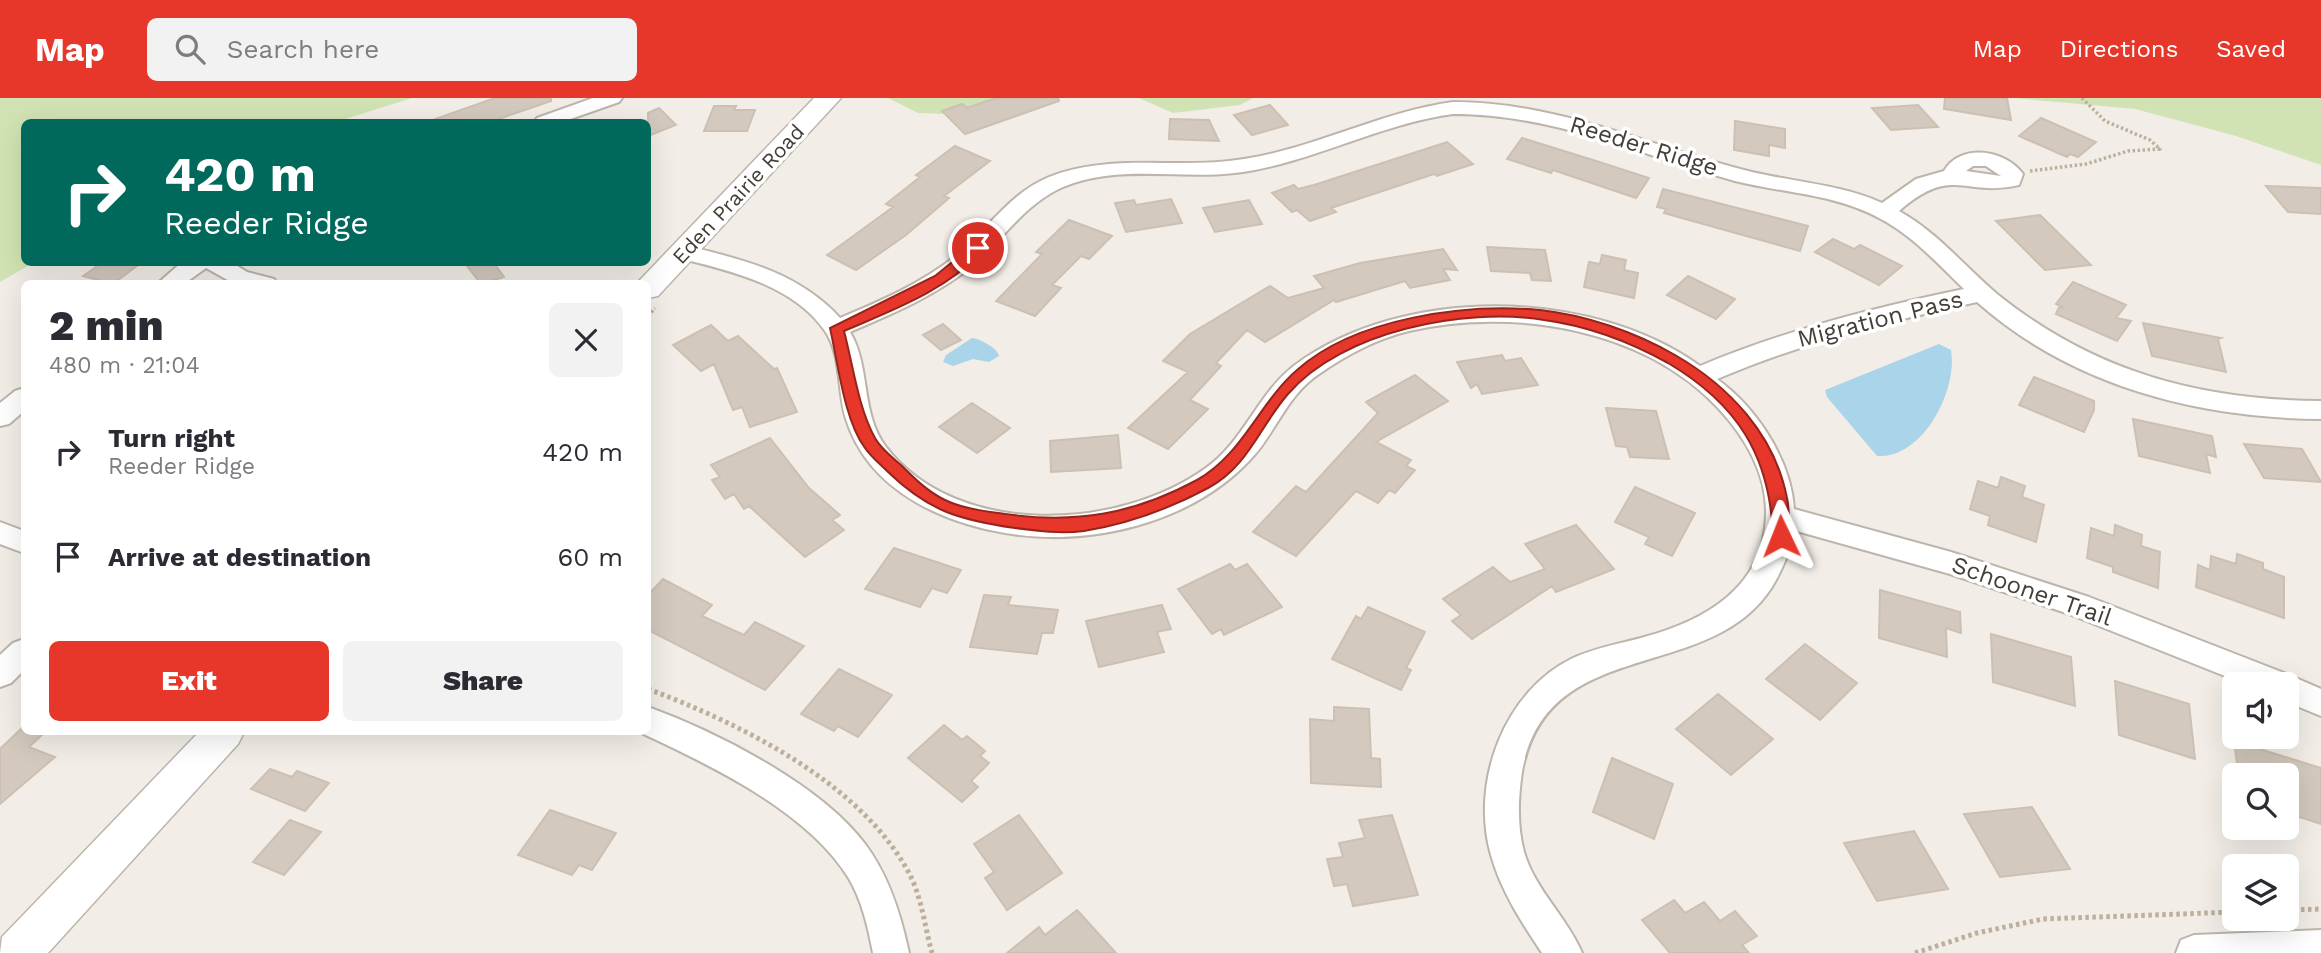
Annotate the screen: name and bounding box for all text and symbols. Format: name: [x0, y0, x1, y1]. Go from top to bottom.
search box: [147, 18, 637, 81]
text: Map: [35, 30, 105, 69]
icon: search: [171, 30, 209, 68]
text: Search here: [227, 34, 379, 64]
text: Map: [1973, 35, 2022, 63]
text: Directions: [2060, 35, 2178, 63]
text: Saved: [2216, 35, 2286, 63]
street label: Reeder Ridge: [1567, 110, 1721, 182]
street label: Eden Prairie Road: [667, 119, 809, 269]
text: 420 m: [164, 145, 316, 203]
icon: right: [49, 147, 140, 238]
text: Reeder Ridge: [164, 204, 369, 242]
pin: [948, 218, 1008, 278]
icon: arrive: [959, 229, 997, 267]
street label: Migration Pass: [1794, 285, 1966, 353]
text: 2 min: [49, 301, 163, 350]
button: close: [549, 303, 623, 377]
text: 480 m · 21:04: [49, 352, 200, 379]
text: Turn right: [108, 423, 235, 453]
icon: right: [49, 433, 87, 471]
text: 420 m: [542, 437, 623, 467]
text: Reeder Ridge: [108, 453, 255, 480]
position arrow: [1744, 499, 1818, 573]
icon: arrive: [49, 538, 87, 576]
text: Arrive at destination: [108, 542, 371, 572]
text: 60 m: [557, 542, 623, 572]
street label: Schooner Trail: [1948, 550, 2116, 632]
button: Exit: [49, 641, 329, 721]
button: Share: [343, 641, 623, 721]
map controls: [2222, 672, 2299, 931]
button: sound: [2222, 672, 2299, 749]
button: search: [2222, 763, 2299, 840]
button: layers: [2222, 854, 2299, 931]

